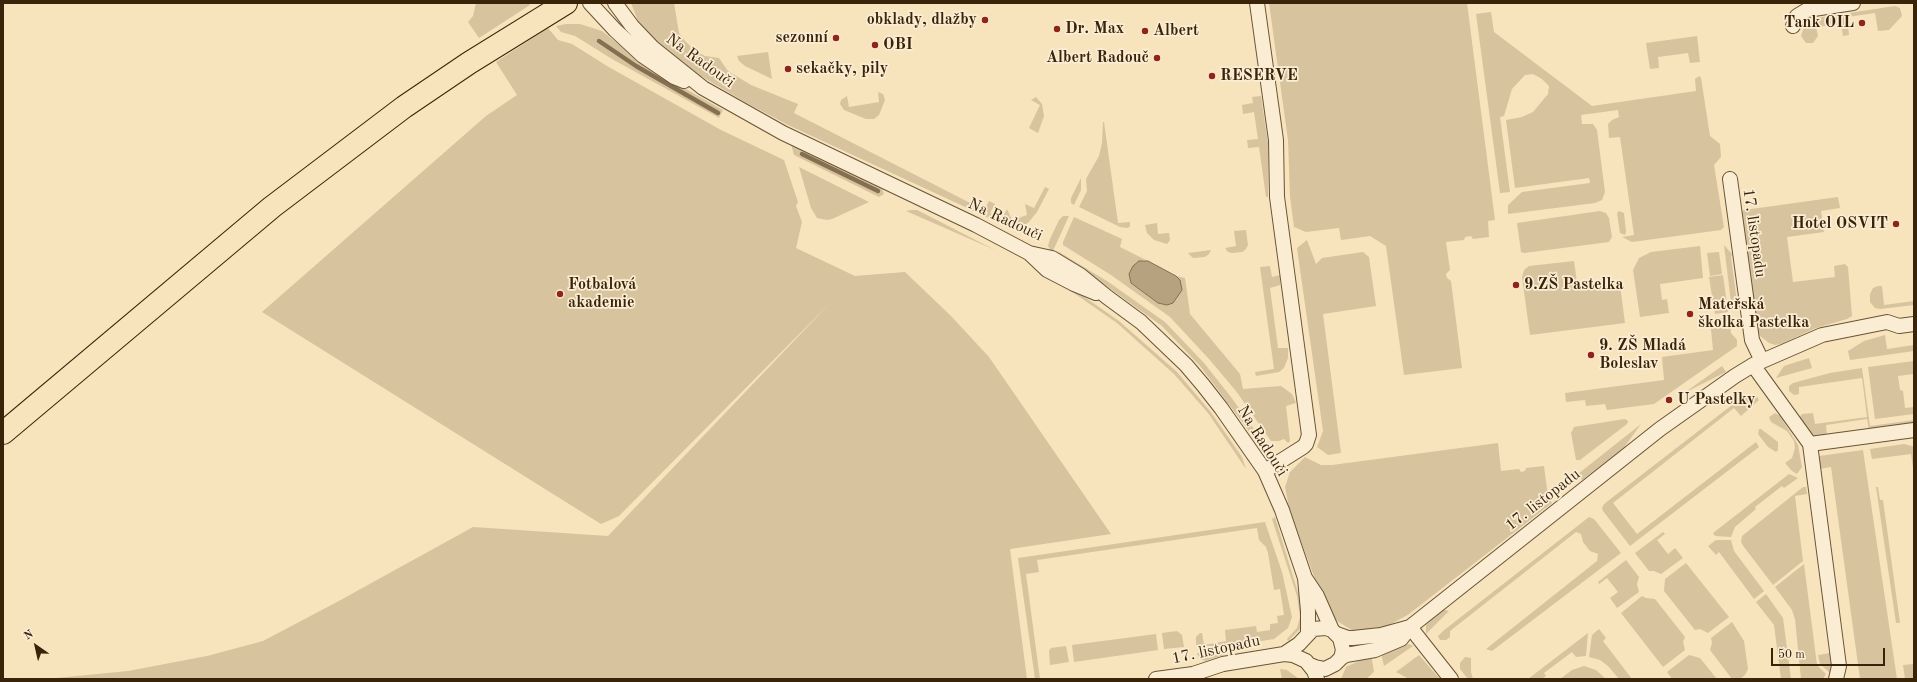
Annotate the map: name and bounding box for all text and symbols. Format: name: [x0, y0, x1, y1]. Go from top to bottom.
place label: obklady, dlažby: [867, 10, 977, 30]
place label: Tank OIL: [1784, 13, 1854, 33]
marker: obklady, dlažby: [980, 15, 990, 25]
marker: Tank OIL: [1857, 18, 1867, 28]
place label: Dr. Max: [1065, 19, 1124, 39]
place label: Albert: [1153, 21, 1199, 41]
marker: Dr. Max: [1052, 24, 1062, 34]
marker: Albert: [1140, 26, 1150, 36]
place label: sezonní: [776, 28, 828, 48]
street label: Na Radouči: [662, 30, 738, 92]
marker: sezonní: [831, 33, 841, 43]
place label: OBI: [883, 35, 913, 55]
marker: OBI: [870, 40, 880, 50]
place label: Albert Radouč: [1046, 48, 1149, 68]
marker: Albert Radouč: [1152, 53, 1162, 63]
place label: sekačky, pily: [796, 59, 888, 79]
marker: sekačky, pily: [783, 64, 793, 74]
place label: RESERVE: [1220, 66, 1298, 86]
marker: RESERVE: [1207, 71, 1217, 81]
street label: 17. listopadu: [1738, 187, 1770, 279]
street label: Na Radouči: [965, 194, 1045, 246]
place label: Hotel OSVIT: [1792, 214, 1888, 234]
marker: Hotel OSVIT: [1891, 219, 1901, 229]
place label: Fotbalová akademie: [568, 275, 636, 313]
place label: 9.ZŠ Pastelka: [1524, 275, 1624, 295]
marker: 9.ZŠ Pastelka: [1511, 280, 1521, 290]
marker: Fotbalová akademie: [555, 289, 565, 299]
place label: Mateřská školka Pastelka: [1698, 295, 1809, 333]
marker: Mateřská školka Pastelka: [1685, 309, 1695, 319]
place label: 9. ZŠ Mladá Boleslav: [1599, 336, 1686, 374]
marker: 9. ZŠ Mladá Boleslav: [1586, 350, 1596, 360]
place label: U Pastelky: [1677, 390, 1755, 410]
marker: U Pastelky: [1664, 395, 1674, 405]
street label: Na Radouči: [1233, 402, 1291, 480]
street label: 17. listopadu: [1502, 465, 1584, 535]
north arrow: [16, 626, 56, 666]
text: N: [22, 629, 36, 643]
street label: 17. listopadu: [1170, 631, 1262, 669]
scale bar: [1773, 640, 1887, 666]
text: 50 m: [1778, 649, 1805, 661]

